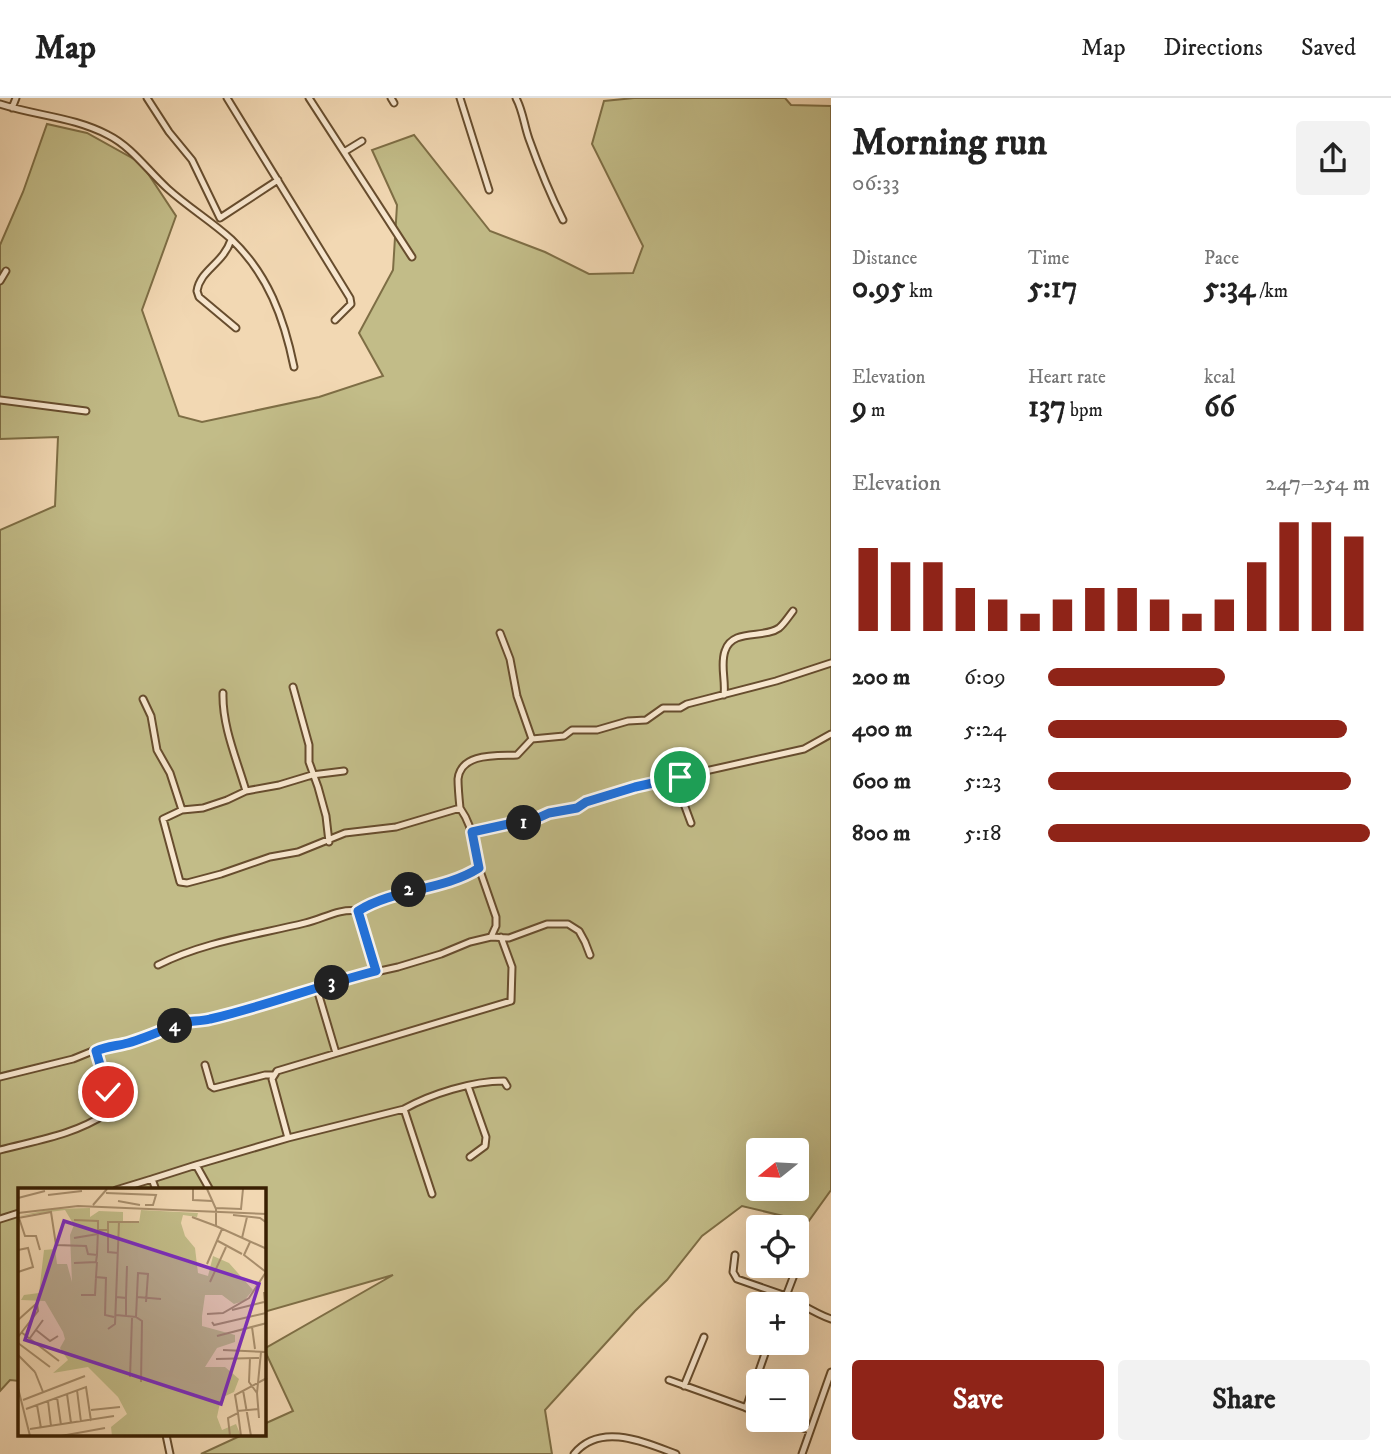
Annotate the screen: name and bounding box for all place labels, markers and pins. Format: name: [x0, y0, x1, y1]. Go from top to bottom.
pin: [650, 747, 710, 807]
pin: 1: [506, 806, 542, 840]
pin: 2: [392, 872, 426, 908]
pin: 3: [314, 966, 350, 1001]
pin: 4: [158, 1009, 192, 1044]
pin: [78, 1062, 138, 1122]

